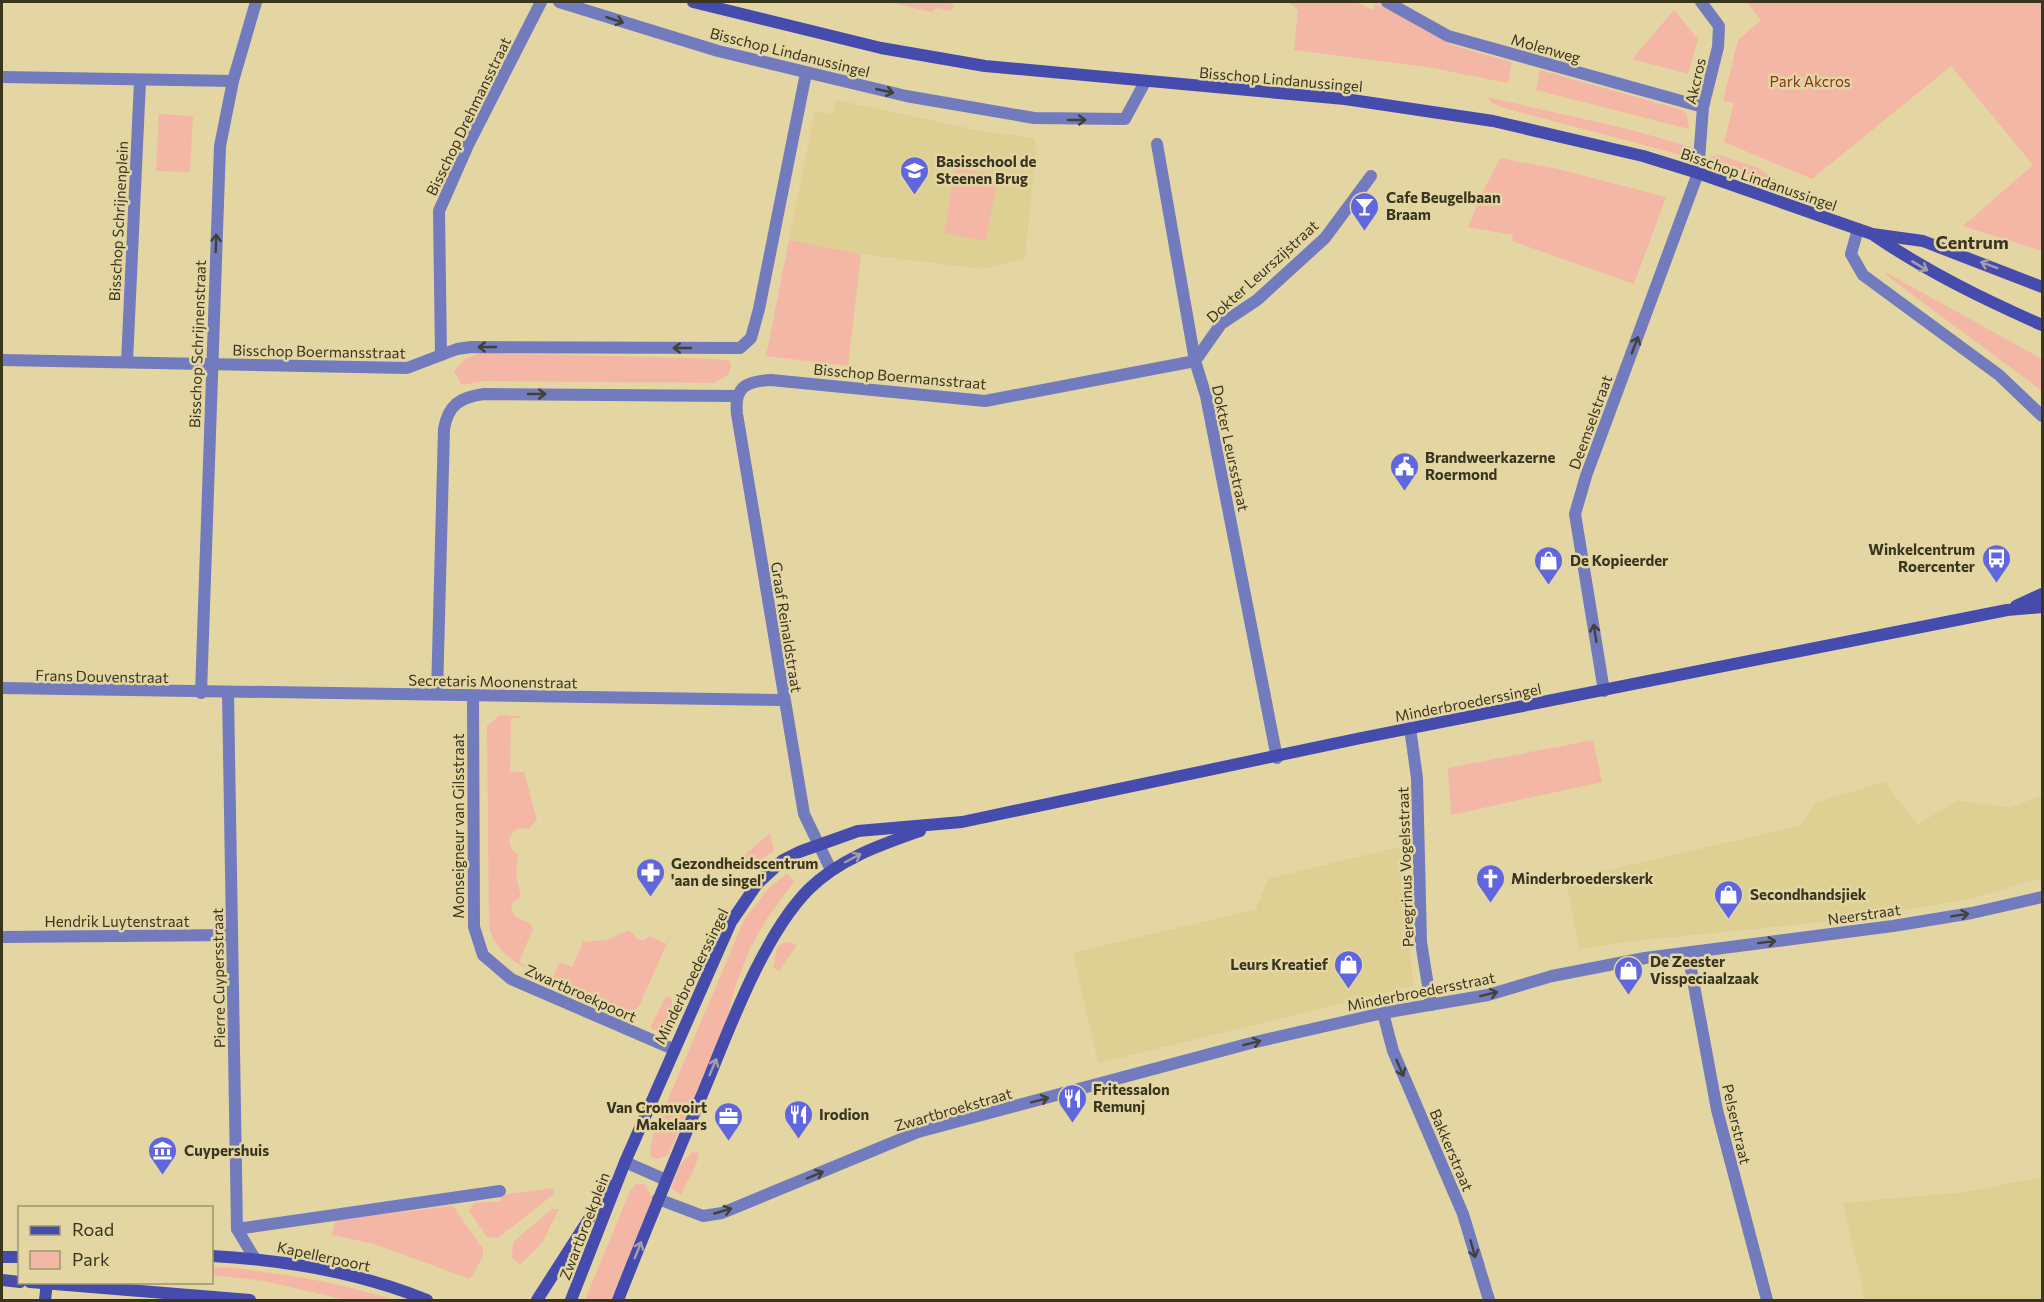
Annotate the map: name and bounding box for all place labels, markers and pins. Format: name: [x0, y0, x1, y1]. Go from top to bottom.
place label: Basisschool de Steenen Brug: [936, 152, 1037, 187]
school or university icon: Basisschool de Steenen Brug: [899, 154, 931, 196]
place label: Cafe Beugelbaan Braam: [1386, 188, 1501, 223]
bar icon: Cafe Beugelbaan Braam: [1349, 190, 1381, 232]
place label: Brandweerkazerne Roermond: [1425, 448, 1555, 483]
public building icon: Brandweerkazerne Roermond: [1388, 450, 1420, 492]
place label: Winkelcentrum Roercenter: [1868, 540, 1975, 575]
bus stop icon: Winkelcentrum Roercenter: [1980, 542, 2012, 584]
shop icon: De Kopieerder: [1533, 544, 1565, 586]
place label: De Kopieerder: [1570, 551, 1668, 569]
place label: Gezondheidscentrum 'aan de singel': [671, 854, 818, 889]
pharmacy icon: Gezondheidscentrum 'aan de singel': [634, 856, 666, 898]
church icon: Minderbroederskerk: [1474, 862, 1506, 904]
place label: Minderbroederskerk: [1511, 869, 1654, 887]
shop icon: Secondhandsjiek: [1713, 878, 1745, 920]
place label: Secondhandsjiek: [1750, 885, 1867, 903]
shop icon: Leurs Kreatief: [1333, 948, 1365, 990]
place label: De Zeester Visspeciaalzaak: [1650, 952, 1759, 987]
shop icon: De Zeester Visspeciaalzaak: [1613, 954, 1645, 996]
place label: Leurs Kreatief: [1230, 955, 1329, 973]
place label: Fritessalon Remunj: [1093, 1080, 1170, 1115]
restaurant icon: Fritessalon Remunj: [1056, 1082, 1088, 1124]
place label: Van Cromvoirt Makelaars: [606, 1098, 707, 1133]
restaurant icon: Irodion: [782, 1098, 814, 1140]
office icon: Van Cromvoirt Makelaars: [712, 1100, 744, 1142]
place label: Irodion: [819, 1105, 869, 1123]
museum icon: Cuypershuis: [147, 1134, 179, 1176]
place label: Cuypershuis: [184, 1141, 269, 1159]

